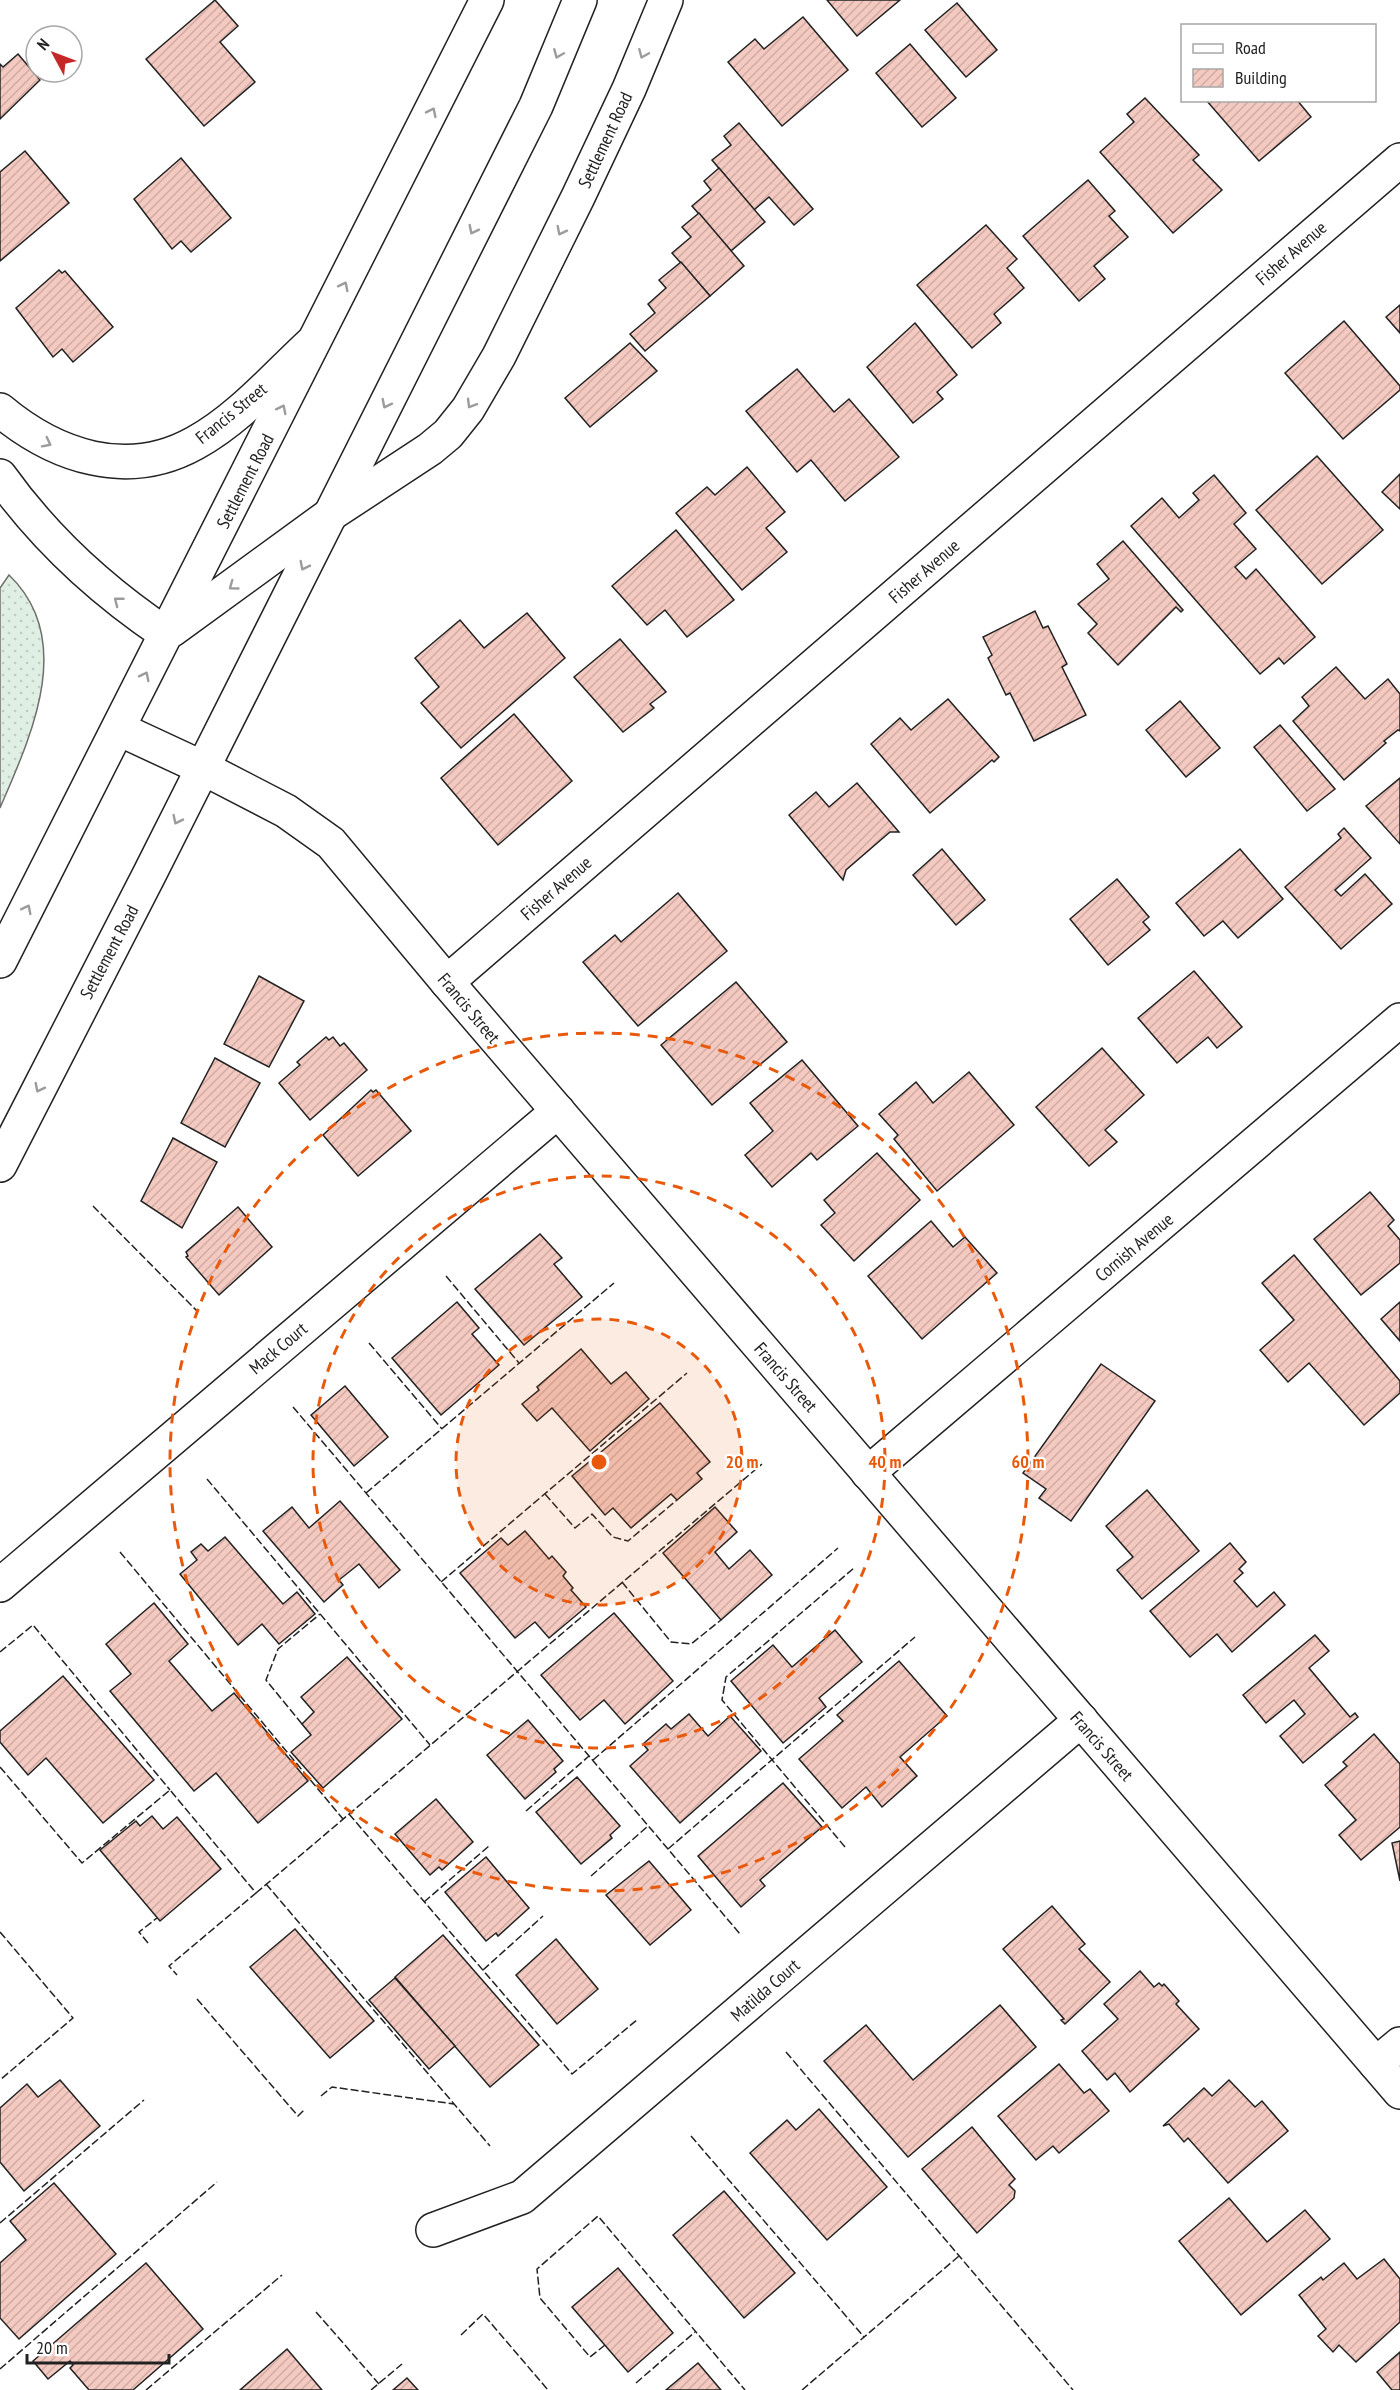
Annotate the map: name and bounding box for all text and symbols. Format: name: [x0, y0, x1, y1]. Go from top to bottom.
north arrow: [24, 24, 84, 84]
legend: [1181, 24, 1376, 102]
text: N: [32, 34, 53, 54]
text: Road: [1235, 36, 1266, 59]
one-way arrow: [553, 48, 565, 59]
one-way arrow: [638, 48, 650, 59]
text: Building: [1235, 66, 1287, 89]
street label: Settlement Road: [573, 88, 637, 192]
one-way arrow: [424, 108, 436, 119]
street label: Fisher Avenue: [1251, 216, 1331, 290]
one-way arrow: [469, 223, 481, 234]
one-way arrow: [557, 224, 569, 235]
one-way arrow: [337, 282, 348, 293]
street label: Francis Street: [191, 377, 271, 449]
one-way arrow: [382, 398, 393, 408]
one-way arrow: [467, 398, 479, 408]
one-way arrow: [274, 404, 286, 415]
street label: Settlement Road: [211, 430, 279, 532]
one-way arrow: [41, 436, 52, 448]
street label: Fisher Avenue: [884, 534, 964, 608]
one-way arrow: [300, 560, 312, 571]
one-way arrow: [228, 579, 239, 590]
one-way arrow: [114, 597, 125, 608]
one-way arrow: [138, 672, 150, 683]
one-way arrow: [172, 814, 184, 825]
street label: Fisher Avenue: [516, 851, 596, 925]
street label: Settlement Road: [75, 901, 143, 1003]
one-way arrow: [20, 904, 31, 915]
street label: Francis Street: [433, 968, 505, 1048]
one-way arrow: [35, 1081, 46, 1092]
street label: Cornish Avenue: [1090, 1208, 1178, 1286]
street label: Mack Court: [244, 1317, 312, 1379]
street label: Francis Street: [749, 1337, 823, 1417]
text: 20 m: [726, 1450, 758, 1473]
text: 40 m: [869, 1450, 901, 1473]
text: 60 m: [1012, 1450, 1044, 1473]
centre of rings: [589, 1452, 609, 1472]
street label: Francis Street: [1065, 1706, 1139, 1786]
street label: Matilda Court: [726, 1954, 804, 2026]
scale bar: [27, 2327, 170, 2365]
text: 20 m: [36, 2336, 68, 2359]

